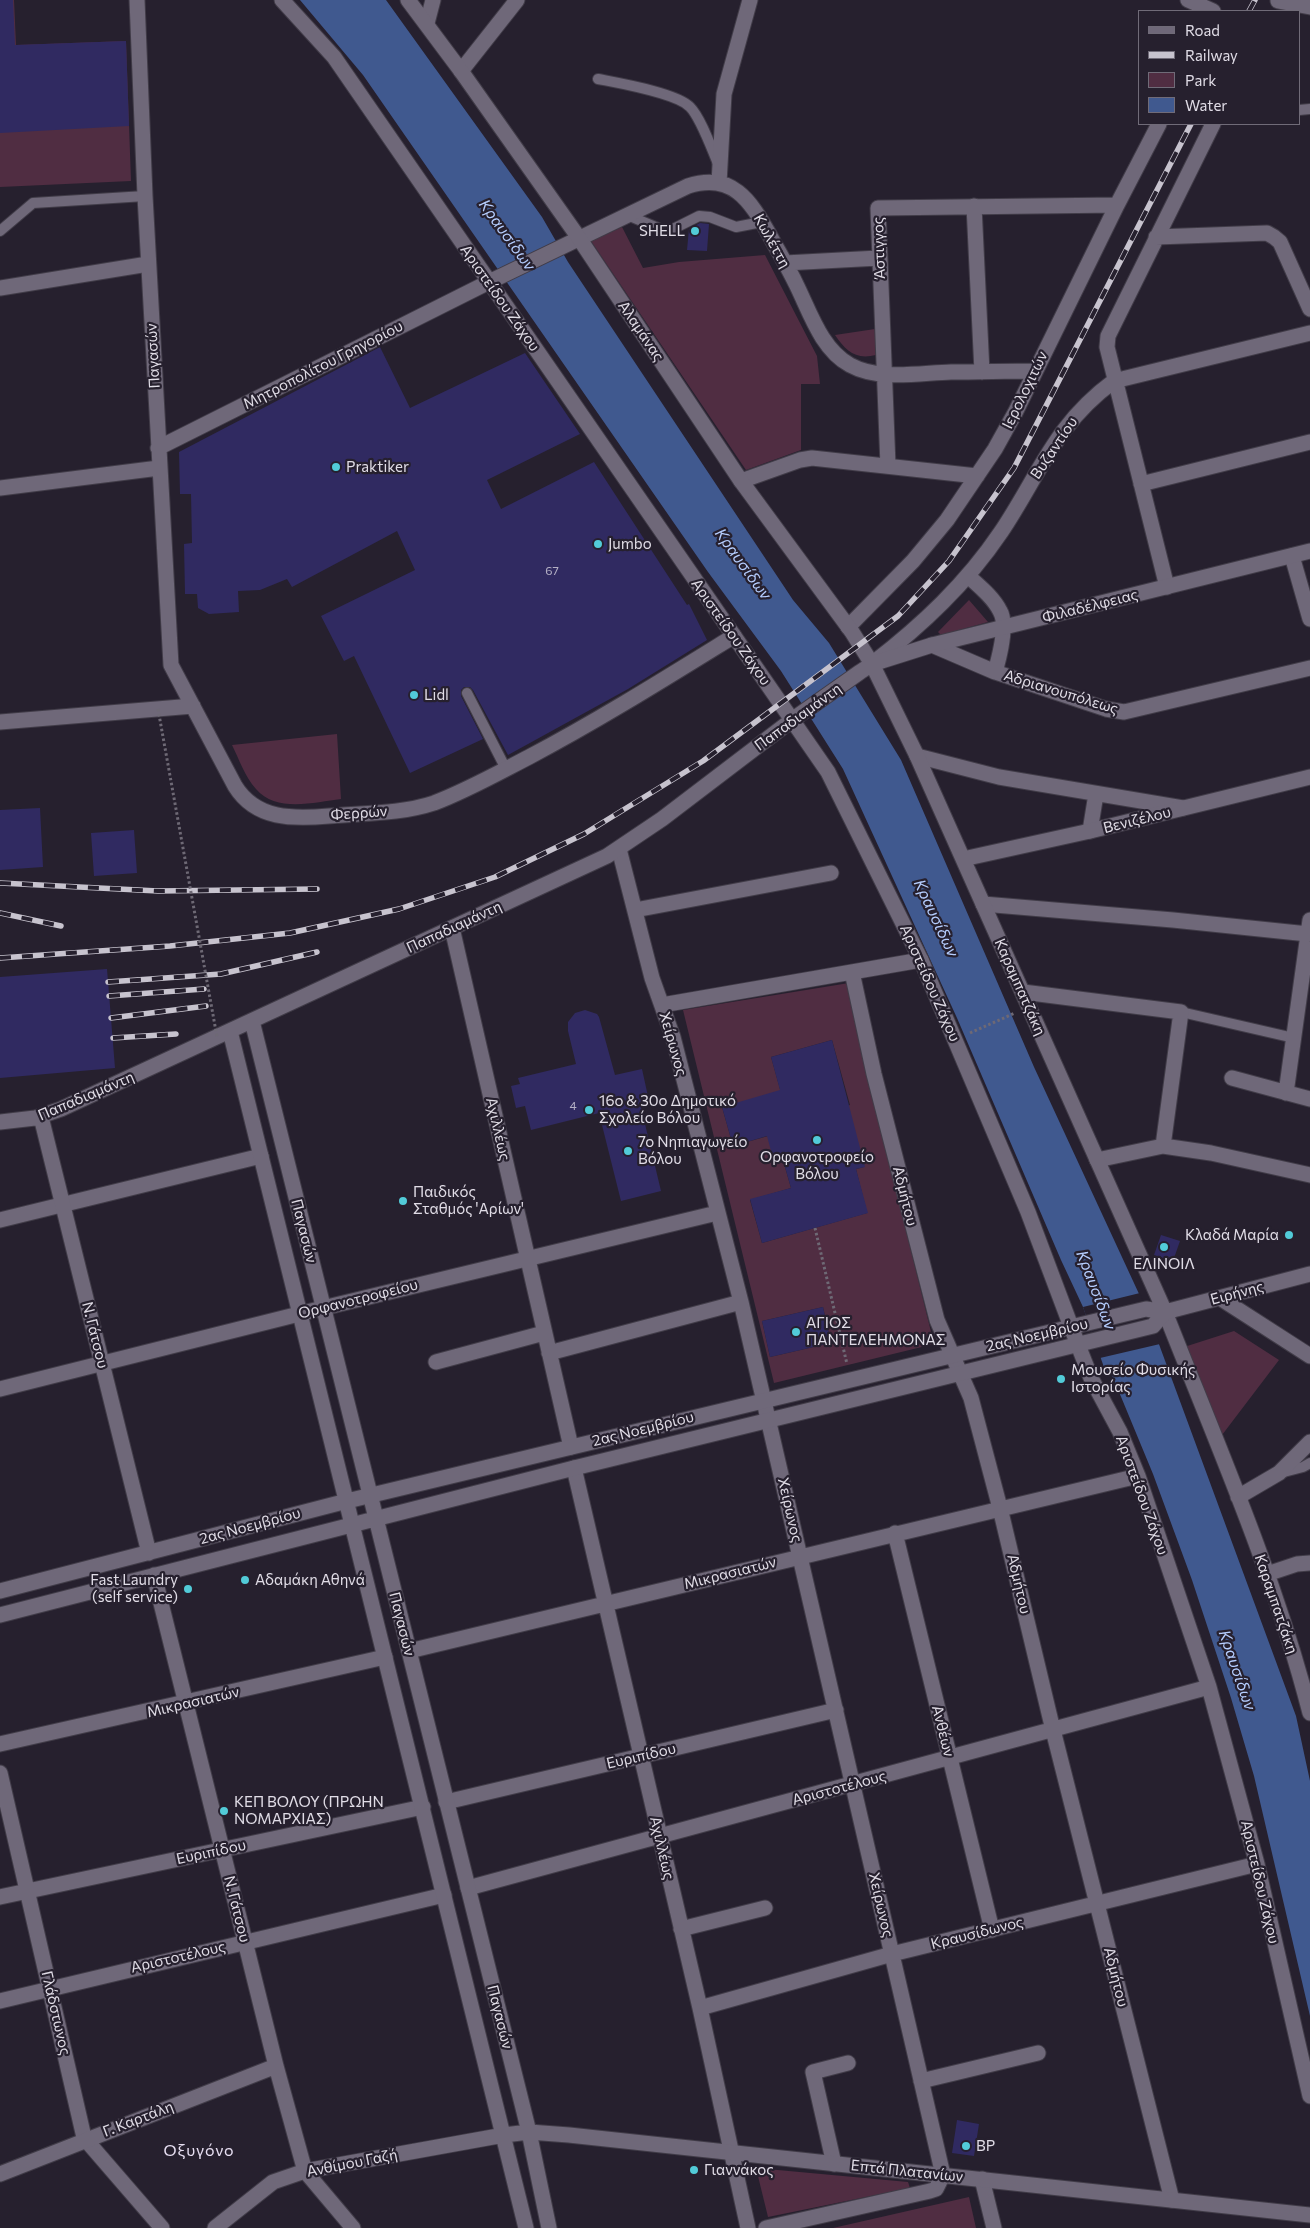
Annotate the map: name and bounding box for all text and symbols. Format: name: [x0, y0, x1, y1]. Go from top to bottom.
legend: [1138, 10, 1300, 125]
text: Road: [1185, 21, 1220, 39]
text: Railway: [1185, 46, 1238, 64]
text: Park: [1185, 71, 1216, 89]
text: Water: [1185, 96, 1227, 114]
water label: Κραυσίδων: [475, 196, 539, 274]
street label: Κωλέττη: [750, 211, 794, 271]
street label: Άστιγγος: [869, 217, 889, 279]
place label: SHELL: [639, 222, 685, 240]
marker: SHELL: [689, 225, 701, 237]
street label: Αριστείδου Ζάχου: [456, 241, 544, 355]
street label: Αλαμάνας: [614, 297, 668, 365]
street label: Μητροπολίτου Γρηγορίου: [240, 317, 406, 413]
street label: Παγασών: [142, 323, 164, 389]
street label: Ιερολοχιτών: [999, 348, 1051, 432]
street label: Βυζαντίου: [1027, 414, 1081, 482]
place label: Praktiker: [346, 458, 409, 476]
marker: Praktiker: [330, 461, 342, 473]
water label: Κραυσίδων: [711, 525, 775, 603]
place label: Jumbo: [608, 535, 652, 553]
marker: Jumbo: [592, 538, 604, 550]
house number: 67: [545, 564, 559, 578]
street label: Αριστείδου Ζάχου: [687, 575, 775, 689]
street label: Φιλαδέλφειας: [1040, 585, 1140, 627]
street label: Αδριανουπόλεως: [1002, 666, 1120, 718]
street label: Παπαδιαμάντη: [751, 680, 845, 754]
place label: Lidl: [424, 686, 449, 704]
marker: Lidl: [408, 689, 420, 701]
street label: Φερρών: [330, 802, 388, 824]
street label: Βενιζέλου: [1101, 803, 1173, 837]
water label: Κραυσίδων: [910, 876, 962, 960]
street label: Παπαδιαμάντη: [404, 897, 504, 957]
street label: Αριστείδου Ζάχου: [896, 922, 964, 1044]
street label: Καραμπατζάκη: [991, 936, 1049, 1038]
street label: Χείρωνος: [655, 1010, 691, 1078]
street label: Παπαδιαμάντη: [35, 1068, 137, 1124]
place label: 16ο & 30ο Δημοτικό Σχολείο Βόλου: [599, 1092, 736, 1127]
street label: Αχιλλέως: [482, 1096, 514, 1162]
house number: 4: [569, 1099, 577, 1113]
marker: 16ο & 30ο Δημοτικό Σχολείο Βόλου: [583, 1104, 595, 1116]
place label: 7ο Νηπιαγωγείο Βόλου: [638, 1133, 748, 1168]
marker: Ορφανοτροφείο Βόλου: [811, 1134, 823, 1146]
marker: 7ο Νηπιαγωγείο Βόλου: [622, 1145, 634, 1157]
place label: Ορφανοτροφείο Βόλου: [760, 1148, 874, 1183]
street label: Αδμήτου: [889, 1164, 921, 1228]
place label: Παιδικός Σταθμός 'Αρίων': [413, 1183, 524, 1218]
marker: Παιδικός Σταθμός 'Αρίων': [397, 1195, 409, 1207]
street label: Παγασών: [287, 1197, 321, 1265]
place label: Κλαδά Μαρία: [1185, 1226, 1279, 1244]
marker: Κλαδά Μαρία: [1283, 1229, 1295, 1241]
marker: ΕΛΙΝΟΙΛ: [1158, 1241, 1170, 1253]
water label: Κραυσίδων: [1072, 1248, 1120, 1332]
place label: ΕΛΙΝΟΙΛ: [1133, 1255, 1195, 1273]
street label: Ορφανοτροφείου: [296, 1275, 420, 1323]
street label: Ειρήνης: [1208, 1277, 1266, 1309]
street label: Ν. Γάτσου: [78, 1300, 112, 1370]
place label: ΑΓΙΟΣ ΠΑΝΤΕΛΕΗΜΟΝΑΣ: [806, 1314, 946, 1349]
street label: 2ας Νοεμβρίου: [984, 1315, 1090, 1355]
marker: ΑΓΙΟΣ ΠΑΝΤΕΛΕΗΜΟΝΑΣ: [790, 1326, 802, 1338]
place label: Μουσείο Φυσικής Ιστορίας: [1071, 1361, 1196, 1396]
marker: Μουσείο Φυσικής Ιστορίας: [1055, 1373, 1067, 1385]
street label: 2ας Νοεμβρίου: [590, 1408, 696, 1450]
street label: Αριστείδου Ζάχου: [1112, 1433, 1172, 1557]
street label: Χείρωνος: [774, 1476, 806, 1544]
street label: 2ας Νοεμβρίου: [198, 1504, 302, 1548]
street label: Αδμήτου: [1003, 1552, 1035, 1616]
street label: Καραμπατζάκη: [1251, 1552, 1301, 1656]
street label: Μικρασιατών: [682, 1553, 778, 1593]
place label: Fast Laundry (self service): [90, 1571, 178, 1606]
place label: Αδαμάκη Αθηνά: [255, 1571, 365, 1589]
marker: Αδαμάκη Αθηνά: [239, 1574, 251, 1586]
marker: Fast Laundry (self service): [182, 1583, 194, 1595]
street label: Παγασών: [385, 1590, 419, 1658]
water label: Κραυσίδων: [1214, 1627, 1260, 1713]
street label: Μικρασιατών: [145, 1683, 241, 1721]
street label: Ανθέων: [928, 1703, 958, 1759]
street label: Ευριπίδου: [604, 1739, 678, 1773]
street label: Αριστοτέλους: [790, 1767, 888, 1809]
place label: ΚΕΠ ΒΟΛΟΥ (ΠΡΩΗΝ ΝΟΜΑΡΧΙΑΣ): [234, 1793, 384, 1828]
marker: ΚΕΠ ΒΟΛΟΥ (ΠΡΩΗΝ ΝΟΜΑΡΧΙΑΣ): [218, 1805, 230, 1817]
street label: Αχιλλέως: [646, 1815, 678, 1881]
street label: Αριστείδου Ζάχου: [1237, 1819, 1283, 1945]
street label: Ευριπίδου: [175, 1836, 247, 1868]
street label: Χείρωνος: [865, 1871, 897, 1939]
street label: Ν. Γάτσου: [220, 1874, 254, 1944]
street label: Κραυσίδωνος: [929, 1913, 1025, 1953]
street label: Αριστοτέλους: [129, 1937, 227, 1977]
street label: Αδμήτου: [1100, 1945, 1132, 2009]
street label: Γλάδστωνος: [38, 1969, 74, 2057]
street label: Παγασών: [483, 1983, 517, 2051]
street label: Γ. Καρτάλη: [100, 2097, 176, 2141]
place label: BP: [976, 2137, 995, 2155]
marker: BP: [960, 2140, 972, 2152]
district label: Οξυγόνο: [163, 2141, 235, 2161]
street label: Ανθίμου Γαζή: [305, 2145, 399, 2181]
street label: Επτά Πλατανίων: [850, 2156, 964, 2186]
place label: Γιαννάκος: [704, 2161, 774, 2179]
marker: Γιαννάκος: [688, 2164, 700, 2176]

